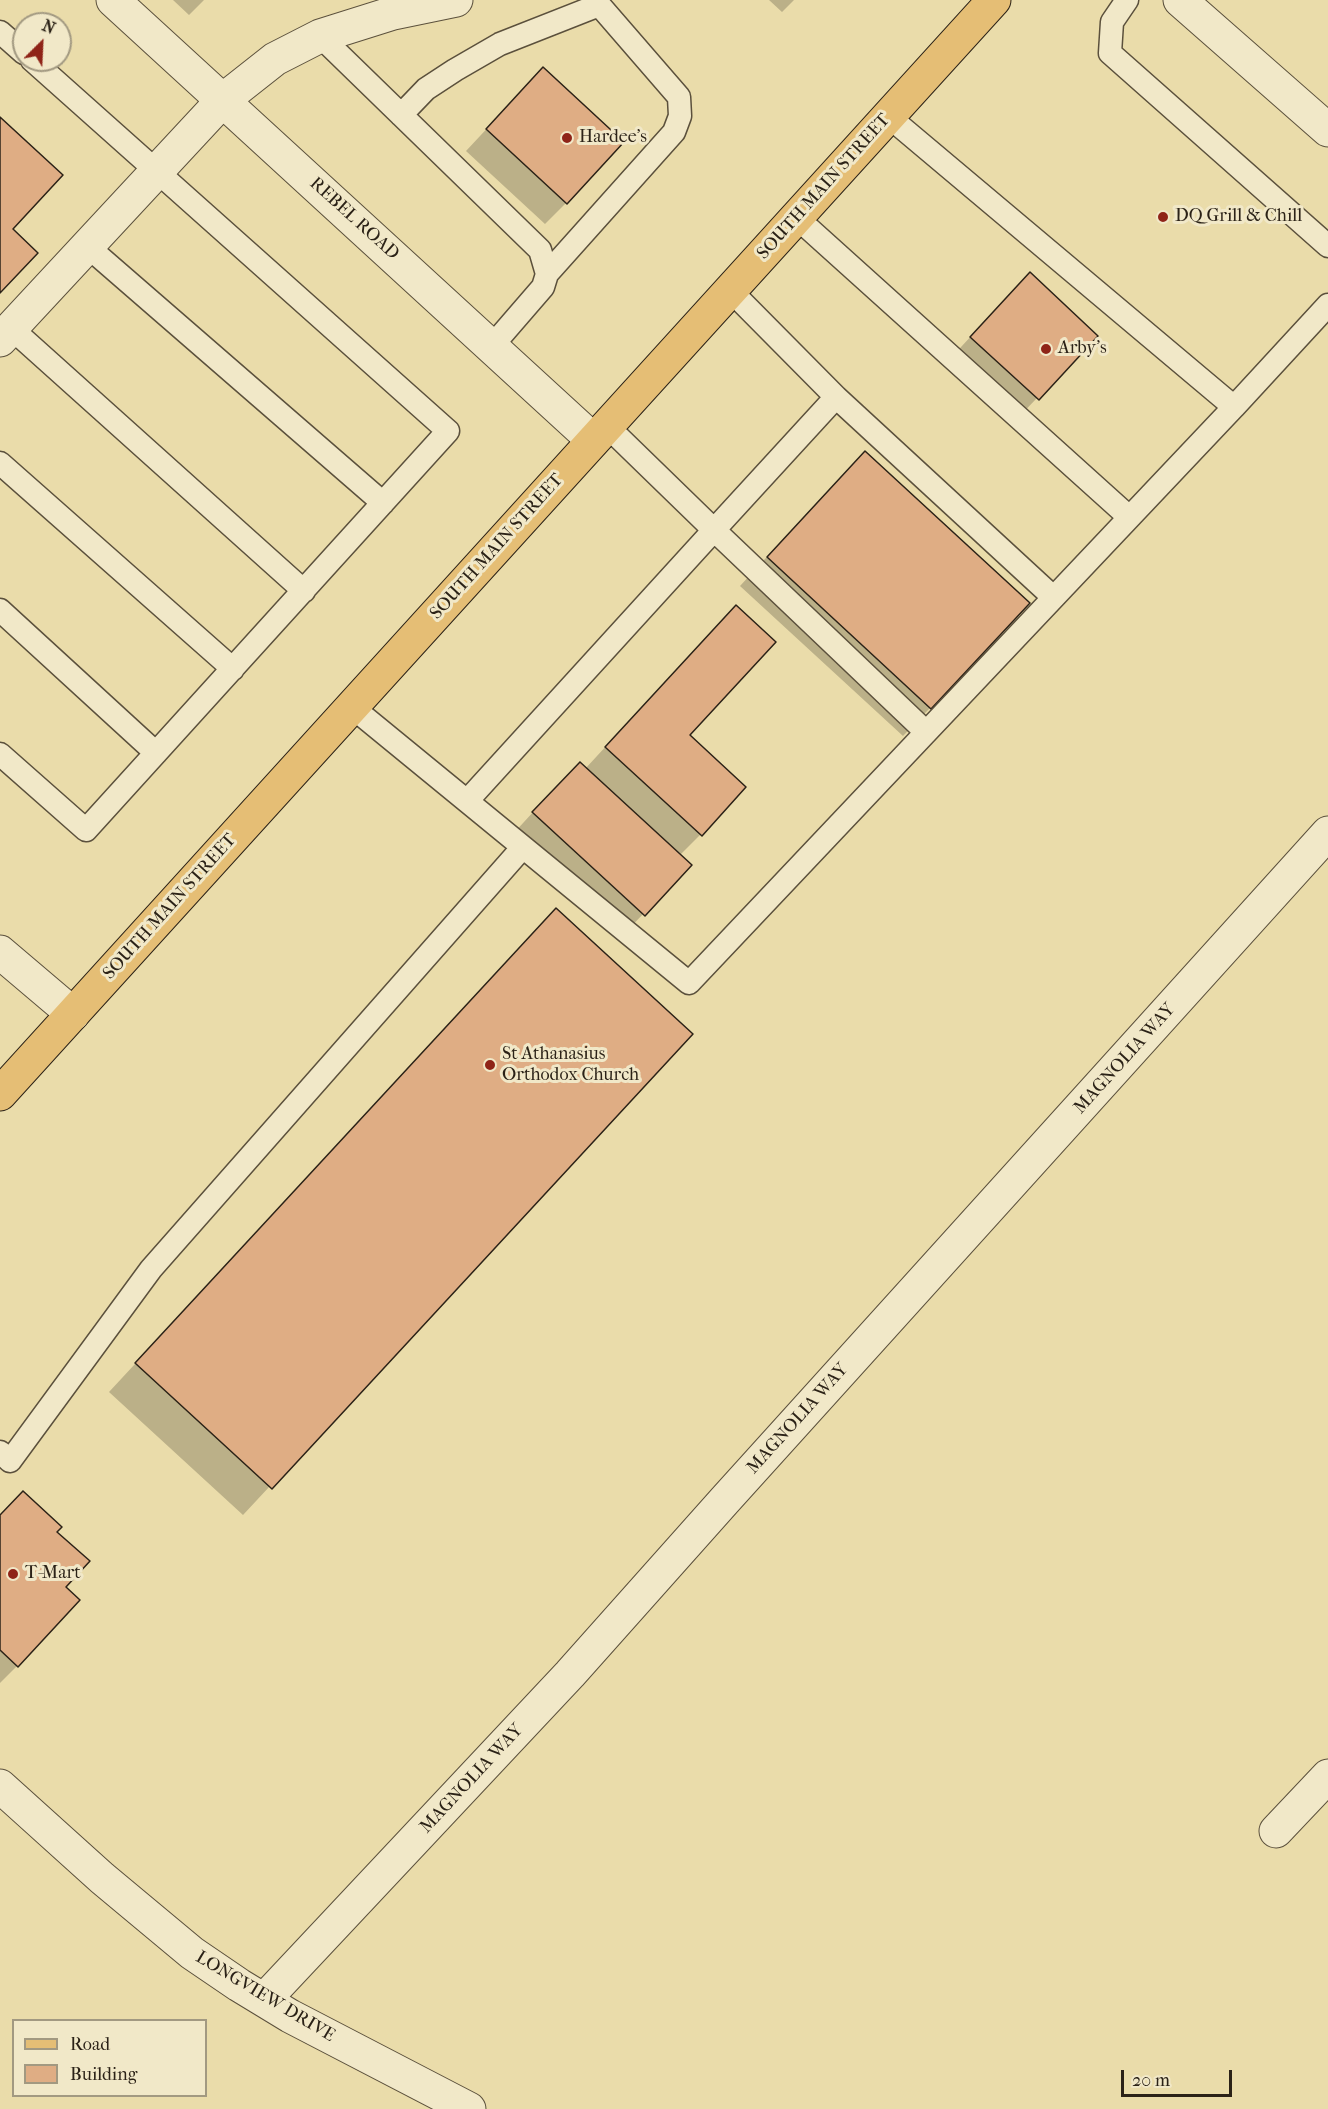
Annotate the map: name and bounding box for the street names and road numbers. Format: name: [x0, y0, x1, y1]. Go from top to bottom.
street label: SOUTH MAIN STREET: [753, 110, 895, 264]
street label: REBEL ROAD: [305, 173, 403, 265]
street label: SOUTH MAIN STREET: [426, 470, 568, 624]
street label: SOUTH MAIN STREET: [99, 830, 241, 984]
street label: MAGNOLIA WAY: [1070, 999, 1180, 1119]
street label: MAGNOLIA WAY: [743, 1359, 853, 1479]
street label: MAGNOLIA WAY: [416, 1720, 528, 1838]
street label: LONGVIEW DRIVE: [191, 1947, 339, 2047]

